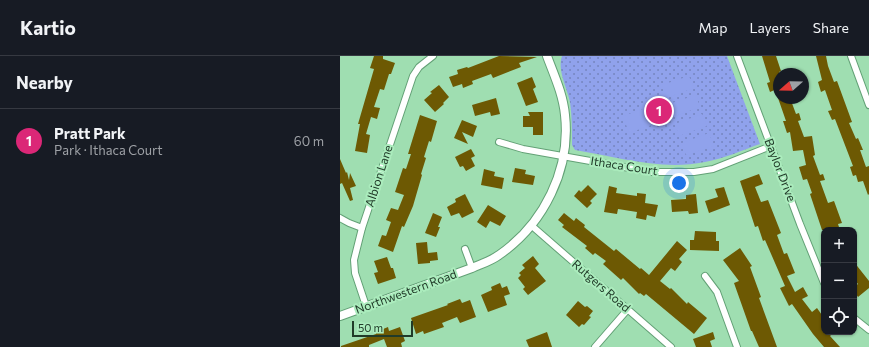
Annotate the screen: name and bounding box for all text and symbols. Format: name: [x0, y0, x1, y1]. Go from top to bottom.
text: Kartio: [20, 16, 76, 39]
text: Map: [699, 19, 727, 36]
text: Layers: [749, 19, 791, 36]
text: Share: [813, 19, 849, 36]
north arrow: [773, 68, 809, 104]
text: Nearby: [16, 72, 73, 93]
pin: 1: [646, 96, 672, 126]
text: Pratt Park: [54, 124, 126, 142]
text: 1: [26, 133, 32, 149]
text: 60 m: [294, 133, 324, 149]
street label: Baylor Drive: [762, 136, 799, 203]
text: Park · Ithaca Court: [54, 142, 163, 158]
street label: Albion Lane: [361, 143, 395, 208]
street label: Ithaca Court: [590, 153, 659, 177]
your location: [669, 173, 689, 193]
map controls: [821, 227, 857, 335]
button: +: [821, 227, 857, 263]
street label: Rutgers Road: [570, 256, 634, 314]
button: −: [821, 263, 857, 299]
street label: Northwestern Road: [353, 266, 458, 316]
button: locate: [821, 299, 857, 335]
scale bar: [352, 319, 413, 338]
text: 50 m: [358, 321, 383, 334]

